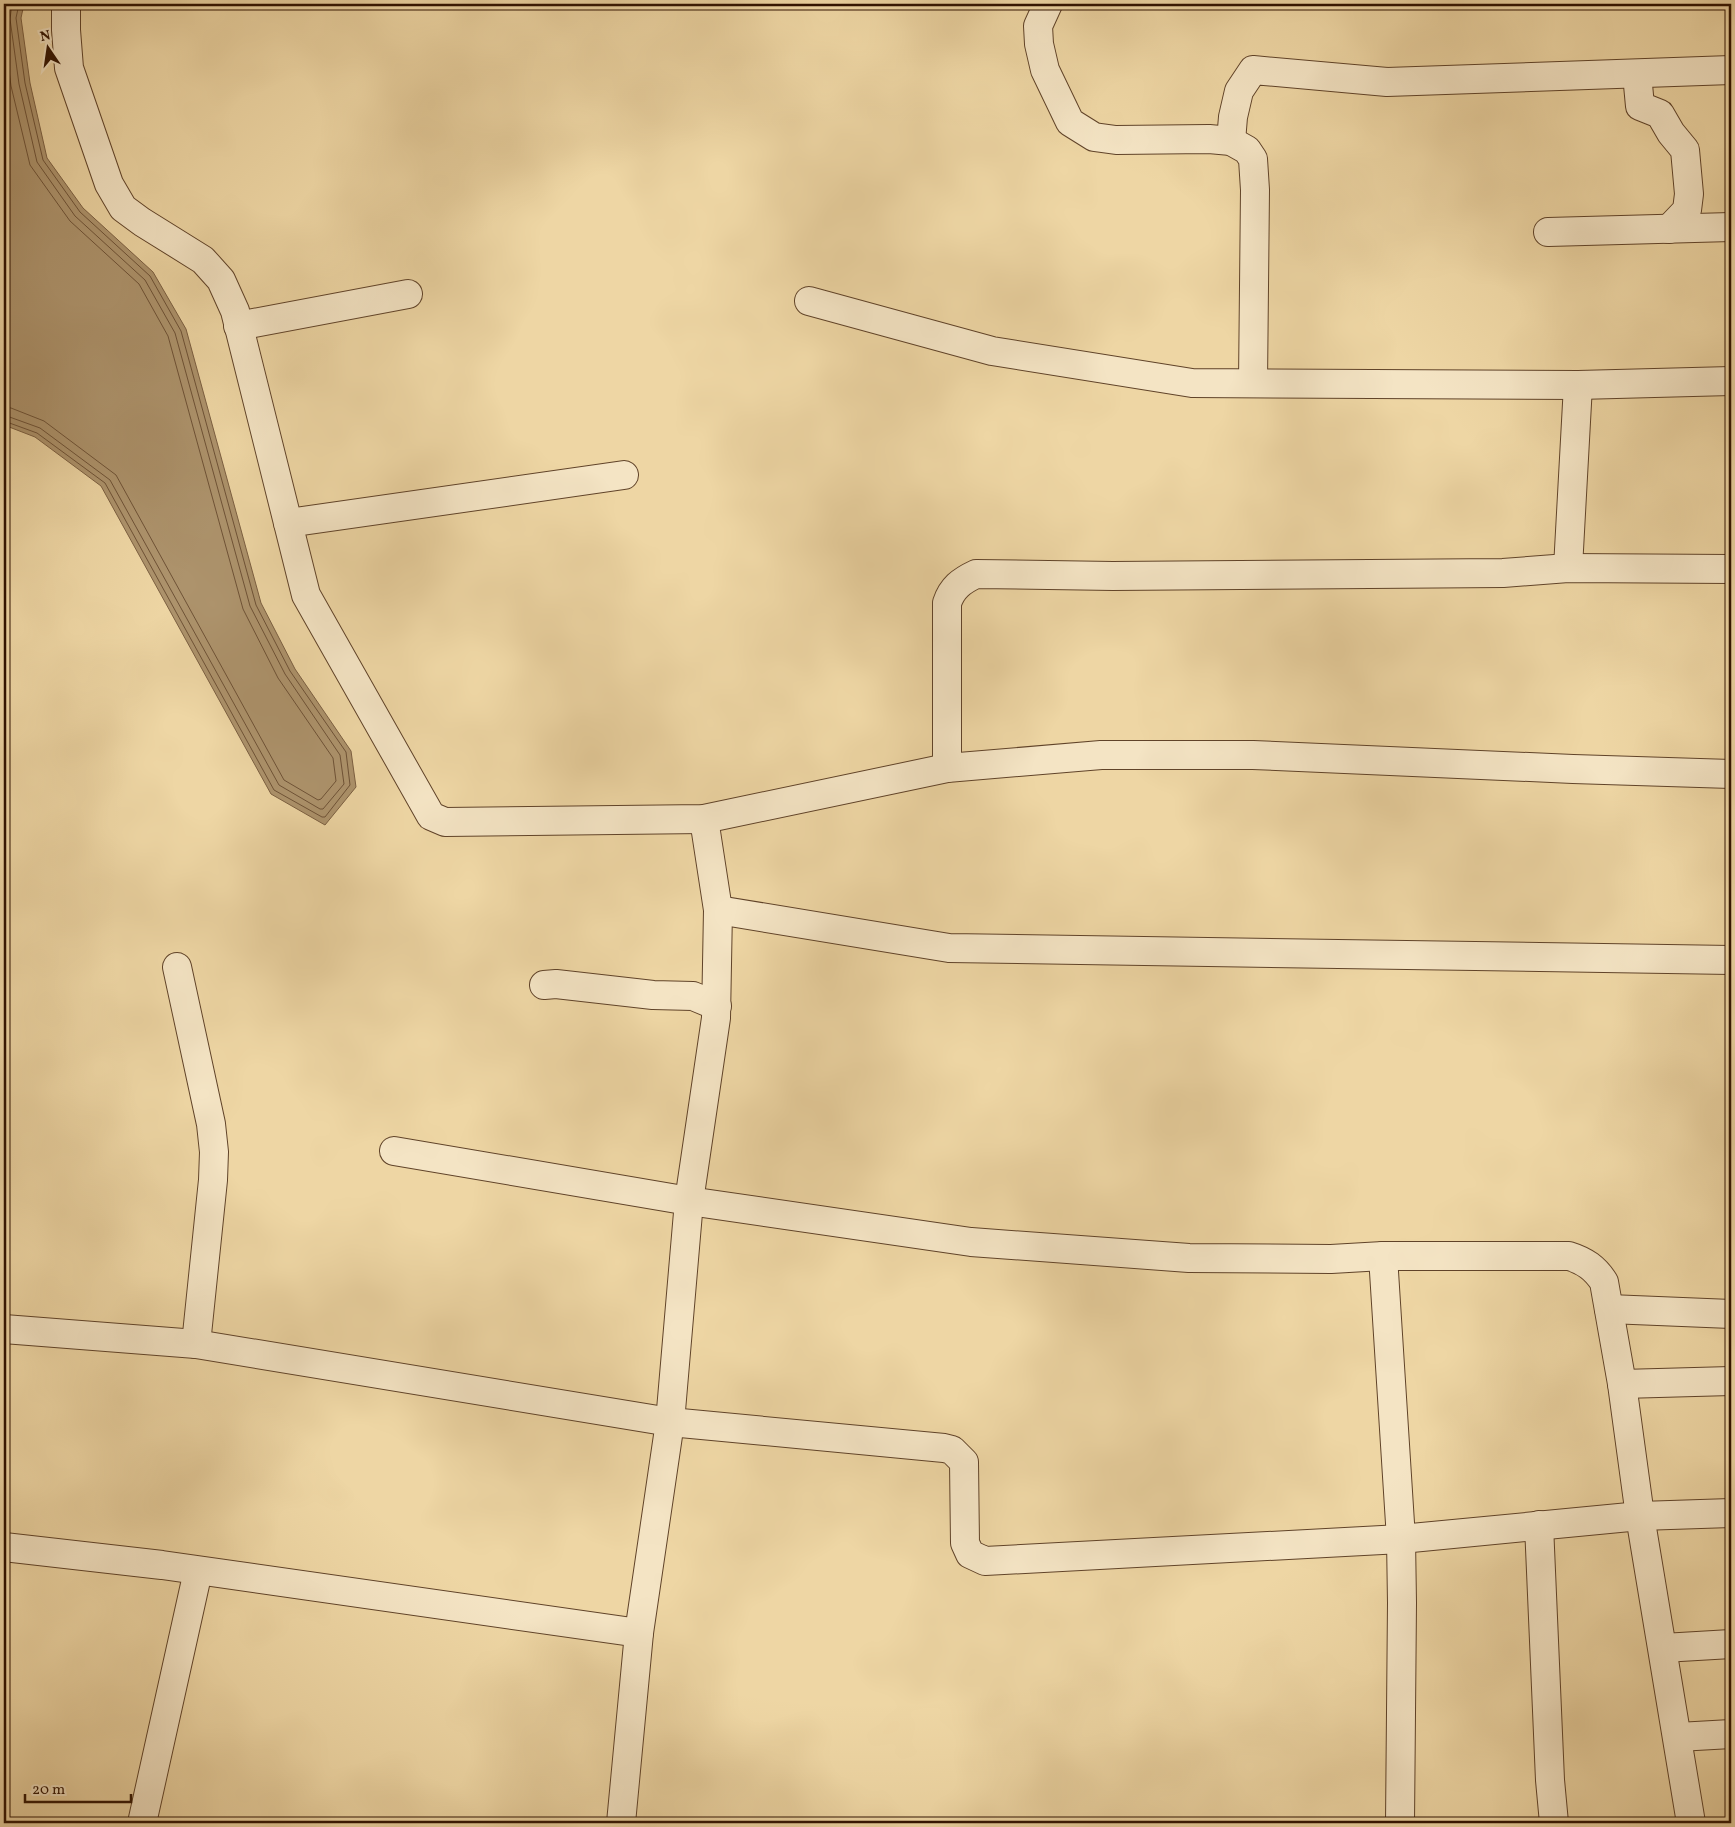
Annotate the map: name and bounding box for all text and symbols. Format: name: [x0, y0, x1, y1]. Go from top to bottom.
north arrow: [22, 22, 72, 72]
text: N: [38, 26, 53, 47]
scale bar: [25, 1772, 131, 1804]
text: 20 m: [32, 1780, 65, 1801]

